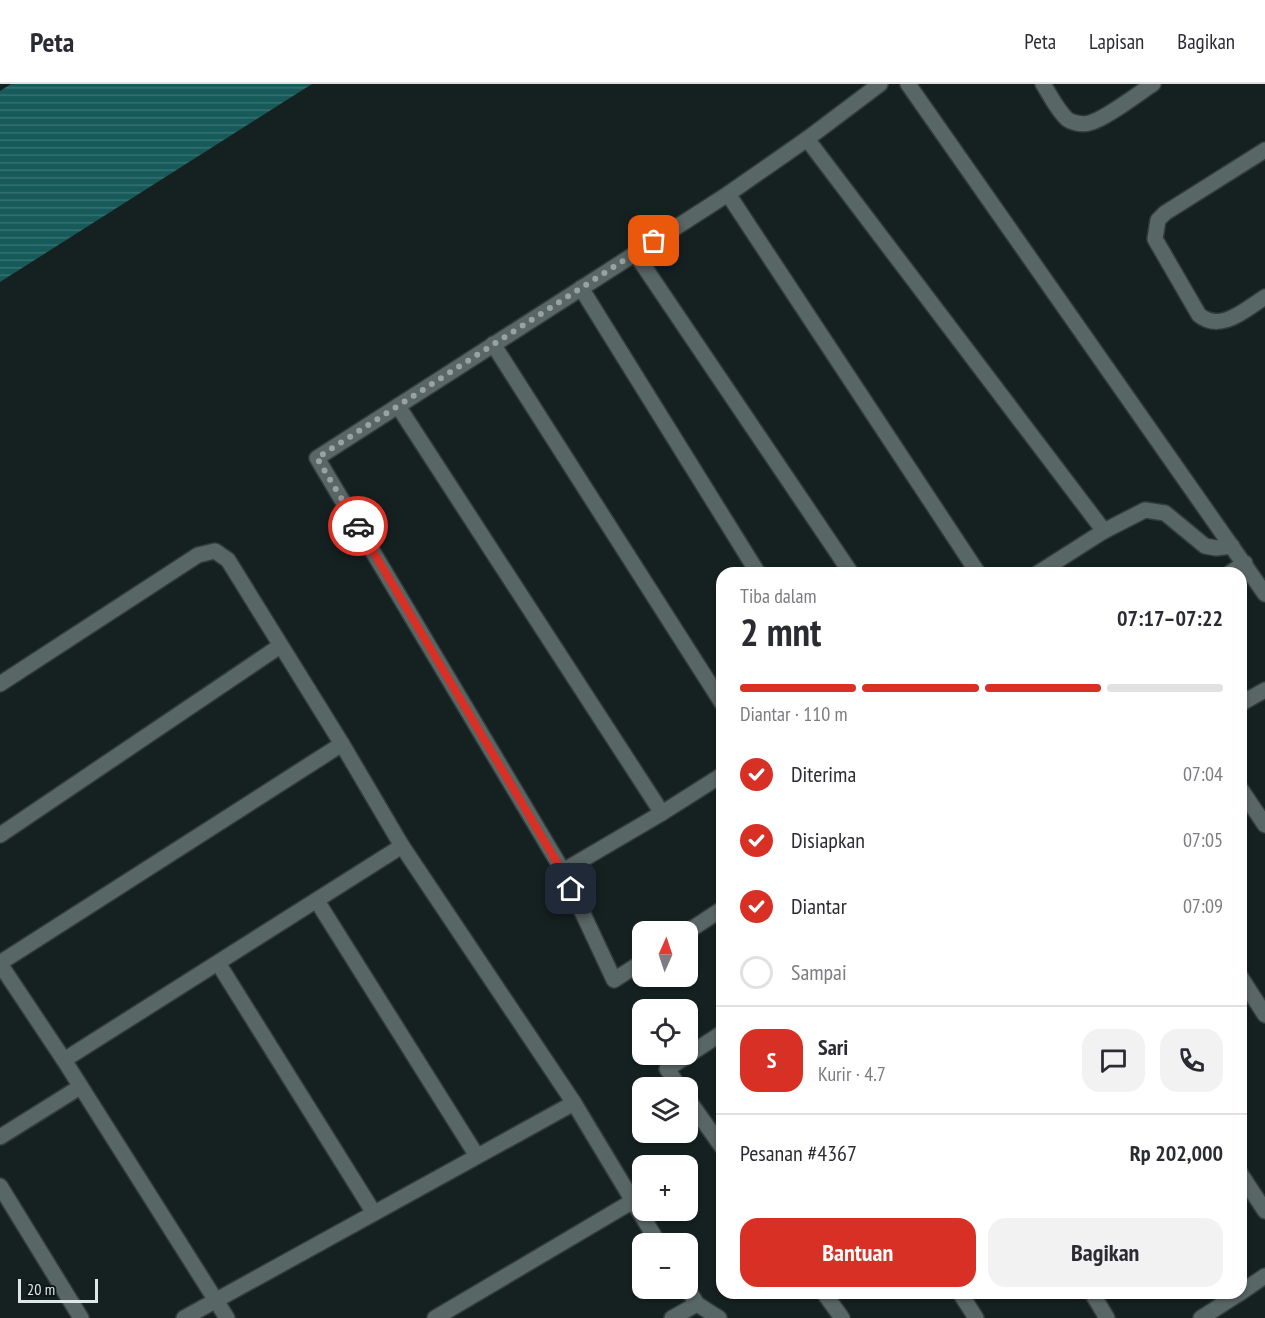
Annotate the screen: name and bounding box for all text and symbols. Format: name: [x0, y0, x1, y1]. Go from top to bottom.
text: Peta: [30, 23, 74, 60]
text: Peta: [1024, 28, 1056, 55]
text: Lapisan: [1089, 28, 1144, 55]
text: Bagikan: [1177, 28, 1235, 55]
pin: [628, 215, 679, 266]
icon: bag: [637, 224, 670, 257]
courier: [328, 496, 388, 556]
icon: car: [342, 510, 375, 543]
text: Tiba dalam: [740, 583, 817, 609]
text: 07:17–07:22: [1117, 604, 1223, 632]
text: 2 mnt: [740, 606, 821, 657]
text: Diantar · 110 m: [740, 701, 848, 727]
icon: check: [740, 758, 773, 791]
text: Diterima: [791, 760, 856, 788]
text: 07:04: [1183, 761, 1223, 787]
icon: check: [740, 824, 773, 857]
text: Disiapkan: [791, 826, 865, 854]
text: 07:05: [1183, 827, 1223, 853]
pin: [545, 863, 596, 914]
icon: home: [554, 872, 587, 905]
icon: check: [740, 890, 773, 923]
text: Diantar: [791, 892, 847, 920]
text: 07:09: [1183, 893, 1223, 919]
north arrow: [632, 921, 698, 987]
map controls: [632, 921, 698, 1299]
text: Sampai: [791, 958, 847, 986]
button: locate: [632, 999, 698, 1065]
button: chat: [1082, 1029, 1145, 1092]
button: phone: [1160, 1029, 1223, 1092]
text: Sari: [818, 1033, 848, 1061]
text: S: [767, 1046, 776, 1074]
text: Kurir · 4.7: [818, 1061, 886, 1087]
button: layers: [632, 1077, 698, 1143]
text: Pesanan #4367: [740, 1139, 857, 1167]
text: Rp 202,000: [1130, 1139, 1223, 1167]
button: +: [632, 1155, 698, 1221]
button: Bantuan: [740, 1218, 976, 1287]
button: Bagikan: [988, 1218, 1223, 1287]
button: −: [632, 1233, 698, 1299]
scale bar: [18, 1276, 98, 1304]
text: 20 m: [27, 1279, 55, 1299]

